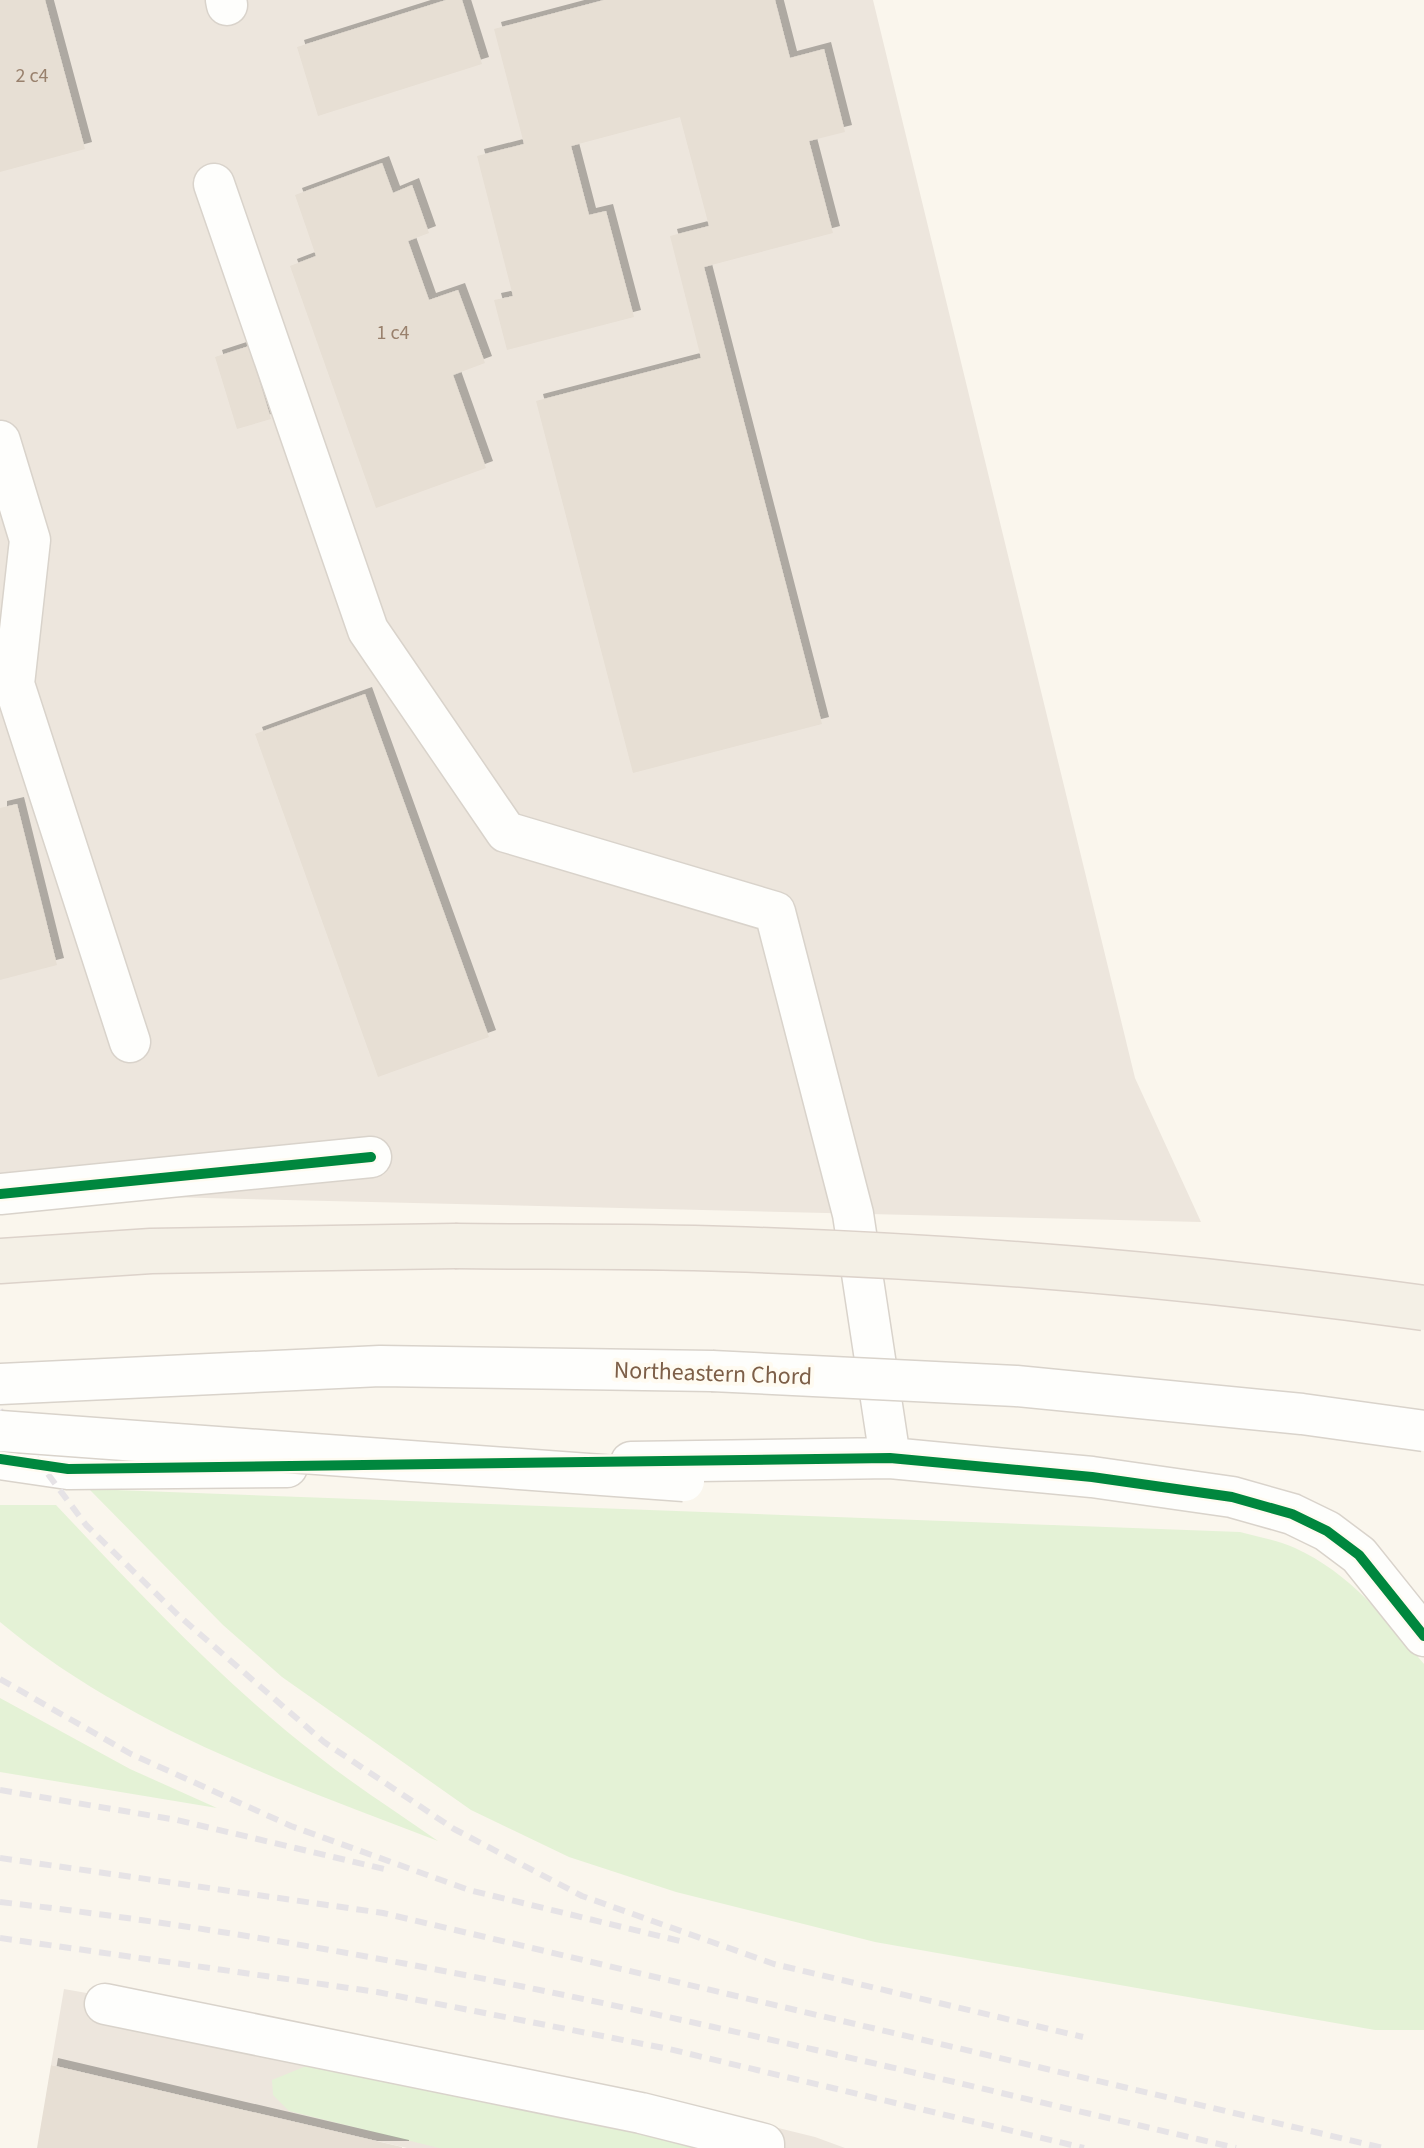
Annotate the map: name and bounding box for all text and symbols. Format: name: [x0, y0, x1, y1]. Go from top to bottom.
house number: 2 с4: [16, 62, 49, 90]
house number: 1 с4: [377, 319, 410, 347]
street label: Northeastern Chord: [613, 1353, 813, 1394]

